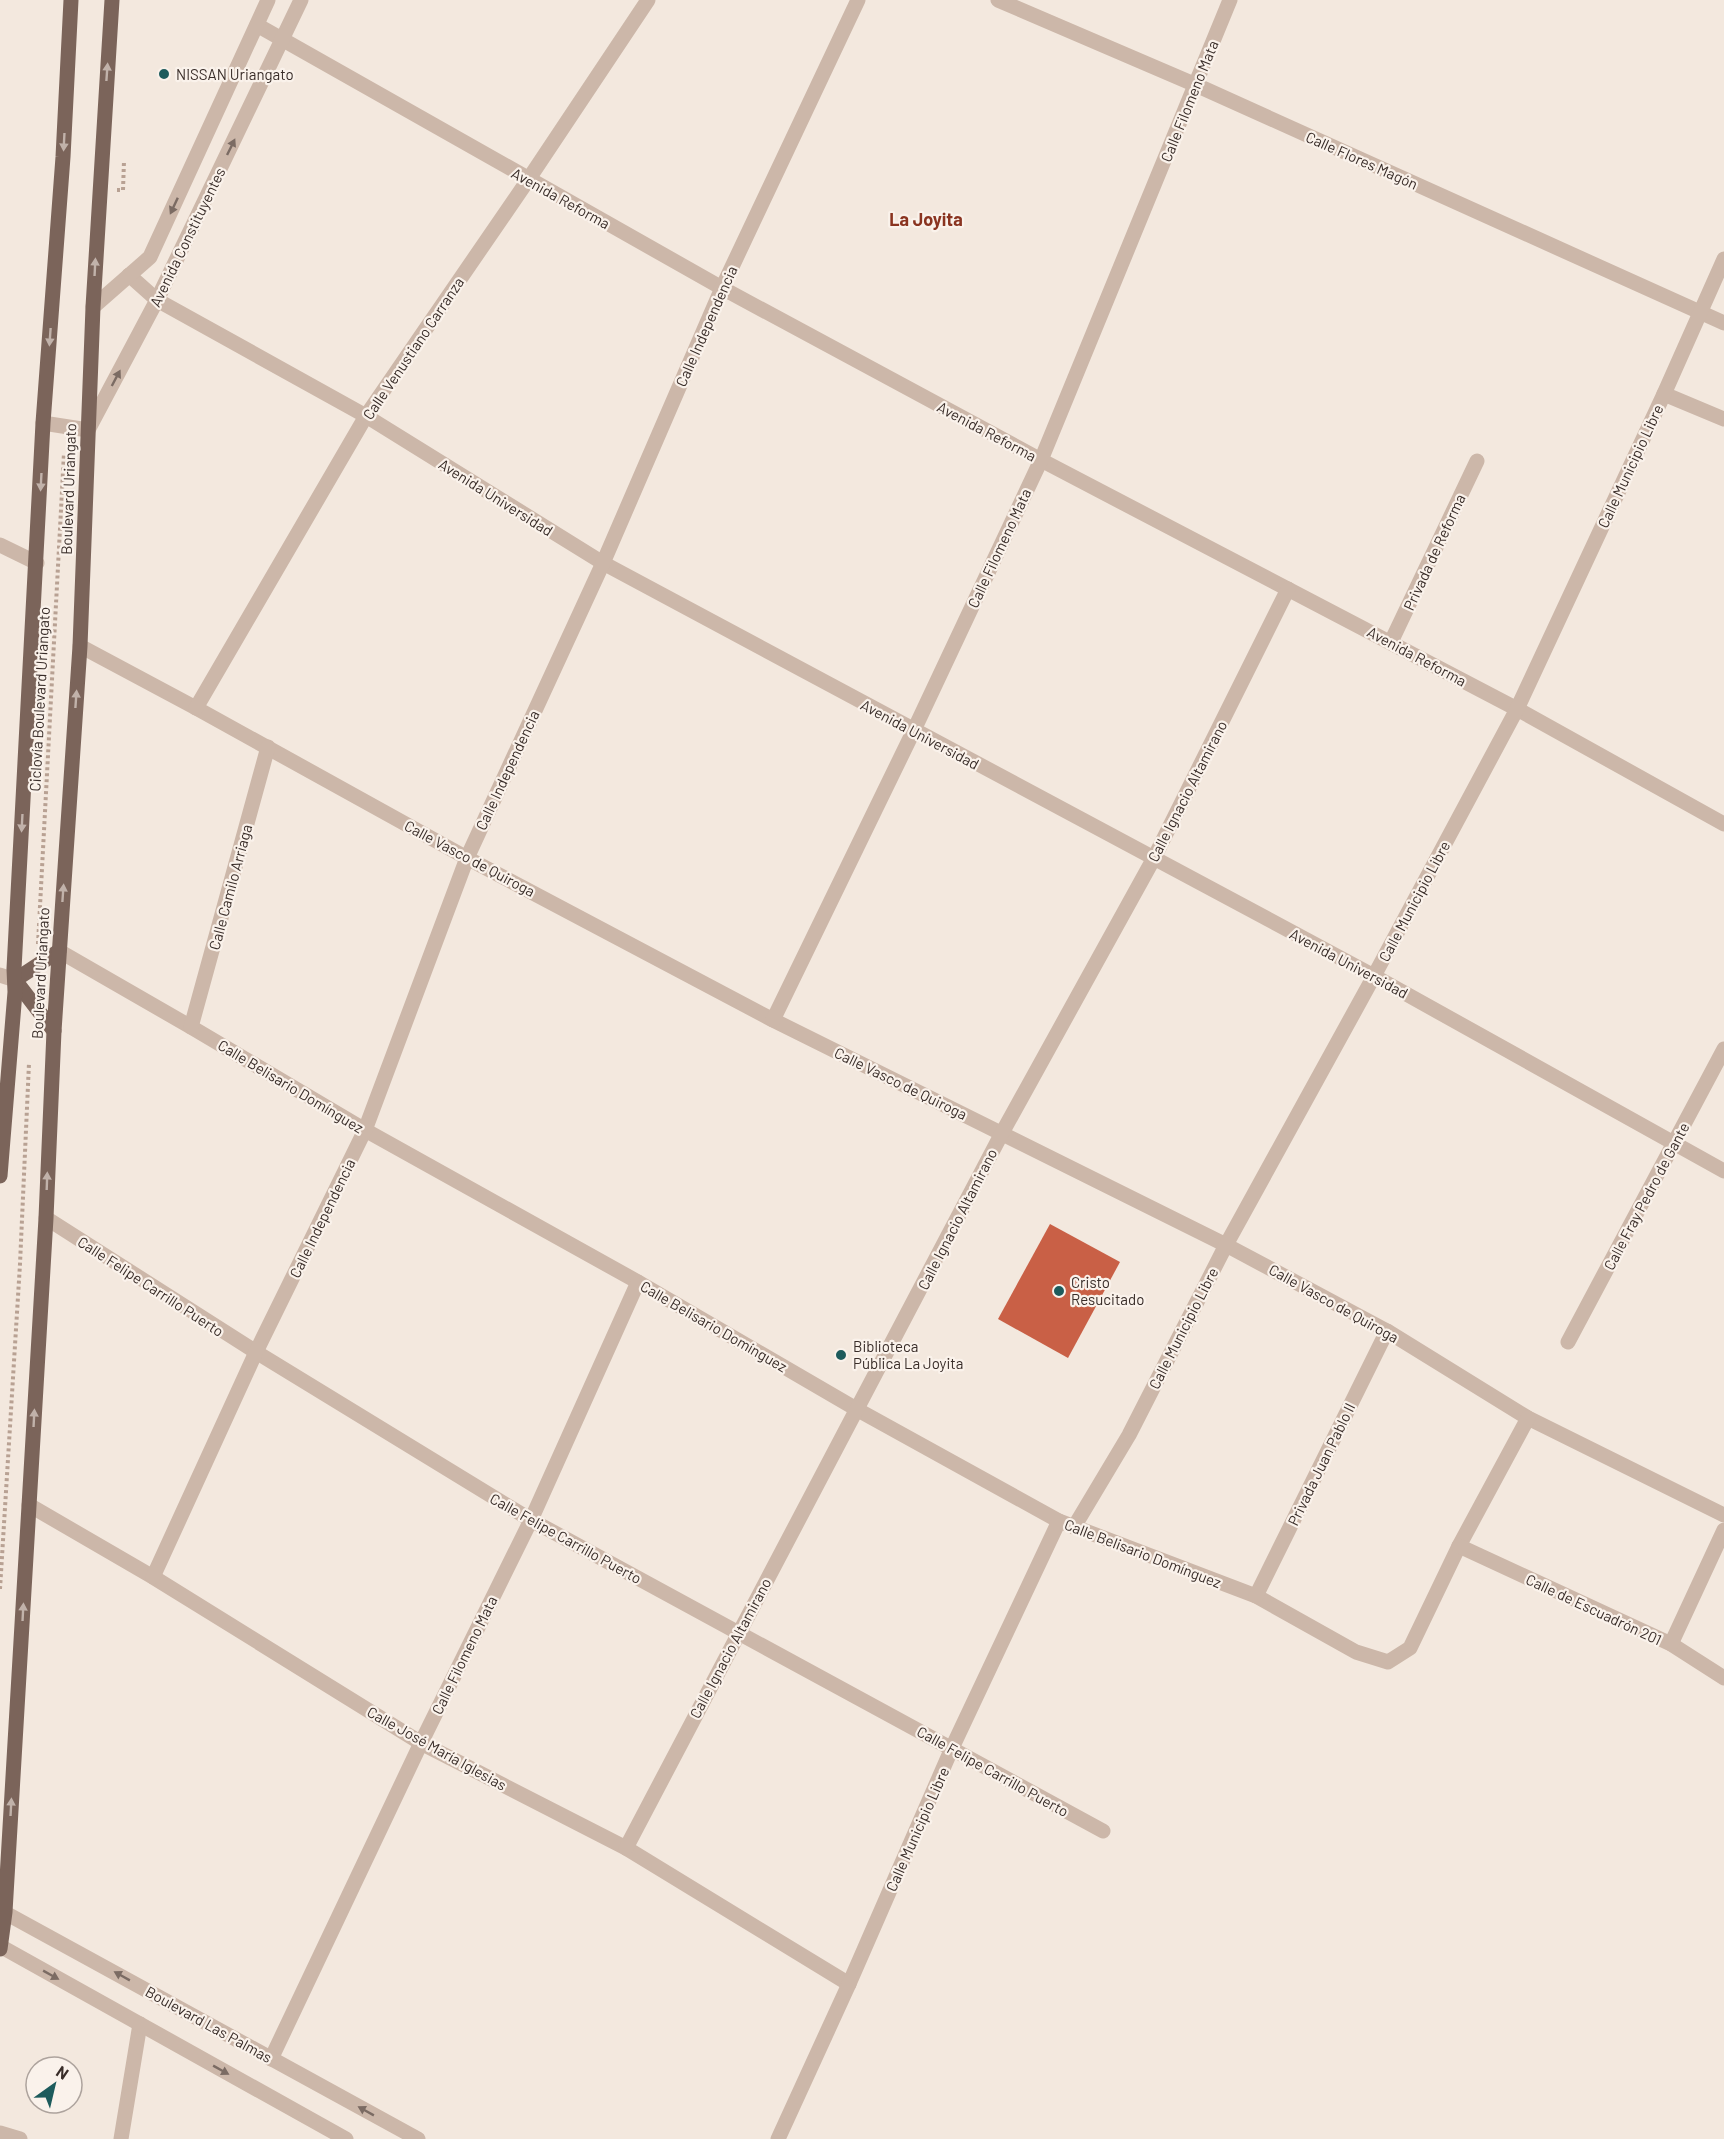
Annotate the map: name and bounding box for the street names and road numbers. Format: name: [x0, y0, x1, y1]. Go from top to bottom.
street label: Calle Filomeno Mata: [1156, 38, 1222, 164]
street label: Calle Flores Magón: [1303, 127, 1421, 193]
street label: Avenida Constituyentes: [145, 164, 229, 310]
street label: Avenida Reforma: [509, 164, 613, 232]
street label: Calle Independencia: [671, 263, 741, 389]
street label: Calle Venustiano Carranza: [359, 273, 467, 423]
street label: Avenida Reforma: [934, 397, 1040, 465]
street label: Calle Municipio Libre: [1594, 401, 1666, 531]
street label: Boulevard Uriangato: [57, 423, 79, 555]
street label: Avenida Universidad: [436, 455, 556, 539]
street label: Calle Filomeno Mata: [963, 486, 1035, 610]
street label: Privada de Reforma: [1399, 491, 1469, 613]
street label: Ciclovía Boulevard Uriangato: [25, 606, 53, 792]
street label: Avenida Reforma: [1364, 622, 1470, 690]
street label: Avenida Universidad: [858, 695, 982, 773]
street label: Calle Independencia: [471, 707, 543, 833]
street label: Calle Ignacio Altamirano: [1144, 717, 1230, 865]
street label: Calle Vasco de Quiroga: [402, 816, 538, 900]
street label: Calle Camilo Arriaga: [205, 822, 255, 952]
street label: Calle Municipio Libre: [1375, 838, 1453, 964]
street label: Boulevard Uriangato: [28, 907, 52, 1039]
street label: Avenida Universidad: [1287, 924, 1411, 1002]
street label: Calle Belisario Domínguez: [215, 1035, 367, 1137]
street label: Calle Vasco de Quiroga: [832, 1043, 970, 1123]
street label: Calle Fray Pedro de Gante: [1599, 1119, 1693, 1273]
street label: Calle Ignacio Altamirano: [914, 1145, 1000, 1293]
street label: Calle Independencia: [285, 1156, 359, 1280]
street label: Calle Felipe Carrillo Puerto: [75, 1232, 227, 1340]
street label: Calle Vasco de Quiroga: [1266, 1260, 1402, 1346]
street label: Calle Municipio Libre: [1145, 1264, 1221, 1392]
street label: Calle Belisario Domínguez: [637, 1277, 791, 1376]
street label: Privada Juan Pablo II: [1283, 1400, 1359, 1528]
street label: Calle Felipe Carrillo Puerto: [487, 1489, 645, 1587]
street label: Calle Belisario Domínguez: [1062, 1515, 1224, 1591]
street label: Calle de Escuadrón 201: [1523, 1570, 1665, 1648]
street label: Calle Ignacio Altamirano: [685, 1575, 775, 1721]
street label: Calle Filomeno Mata: [428, 1593, 500, 1717]
street label: Calle José María Iglesias: [364, 1702, 510, 1794]
street label: Calle Felipe Carrillo Puerto: [914, 1722, 1072, 1820]
street label: Calle Municipio Libre: [882, 1764, 952, 1894]
street label: Boulevard Las Palmas: [143, 1982, 275, 2066]

